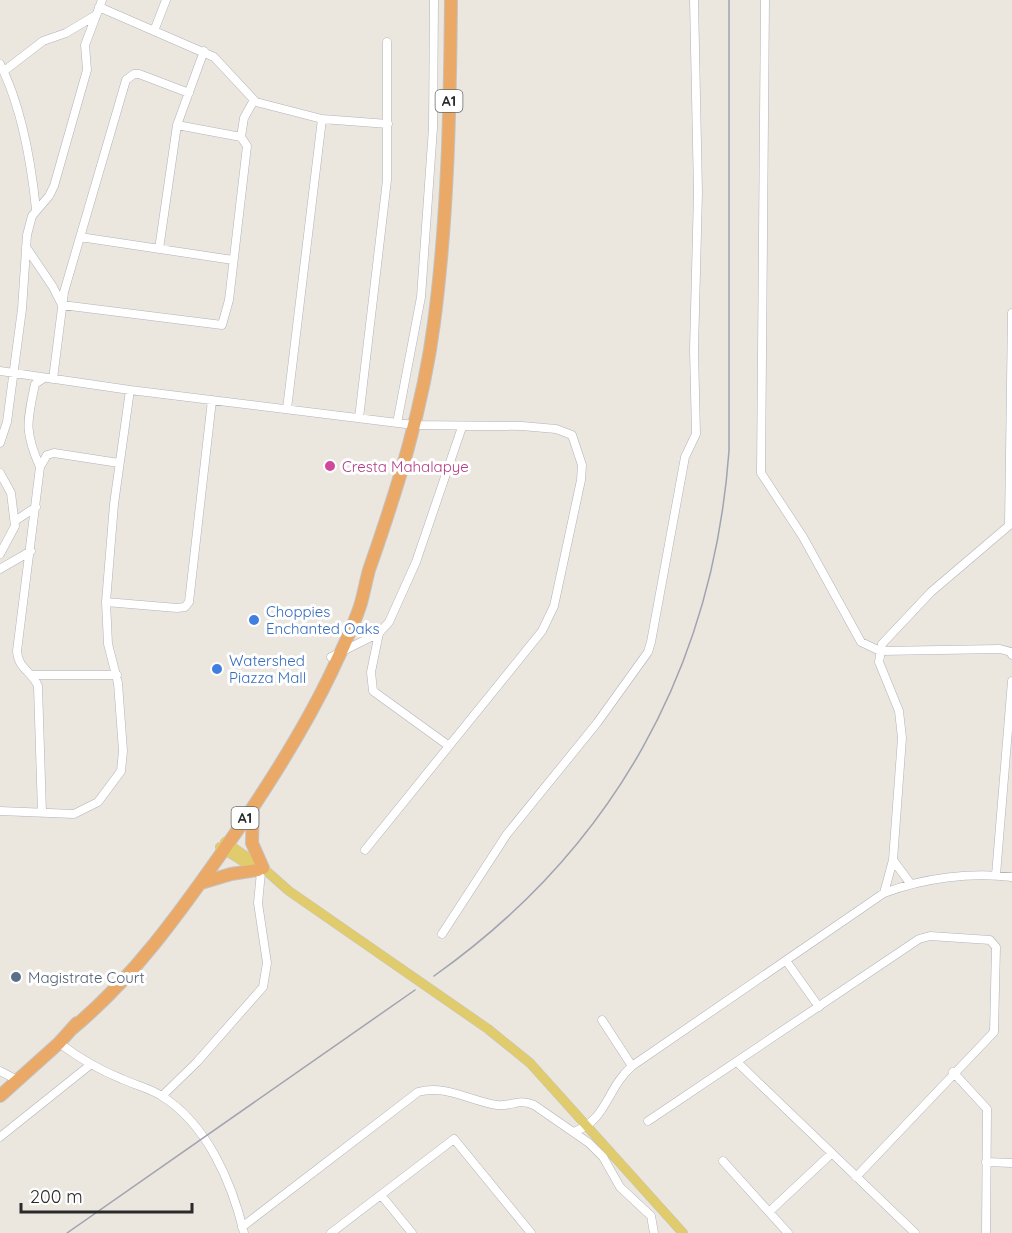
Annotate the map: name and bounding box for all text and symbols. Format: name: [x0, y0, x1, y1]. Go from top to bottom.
road number: A1: [436, 90, 462, 112]
place label: Cresta Mahalapye: [342, 457, 469, 476]
marker: Cresta Mahalapye: [323, 459, 337, 473]
place label: Choppies Enchanted Oaks: [266, 602, 379, 638]
marker: Choppies Enchanted Oaks: [247, 613, 261, 627]
place label: Watershed Piazza Mall: [229, 651, 306, 687]
marker: Watershed Piazza Mall: [210, 662, 224, 676]
road number: A1: [232, 807, 258, 829]
place label: Magistrate Court: [28, 968, 145, 987]
marker: Magistrate Court: [9, 970, 23, 984]
scale bar: [21, 1176, 192, 1214]
text: 200 m: [30, 1185, 83, 1208]

